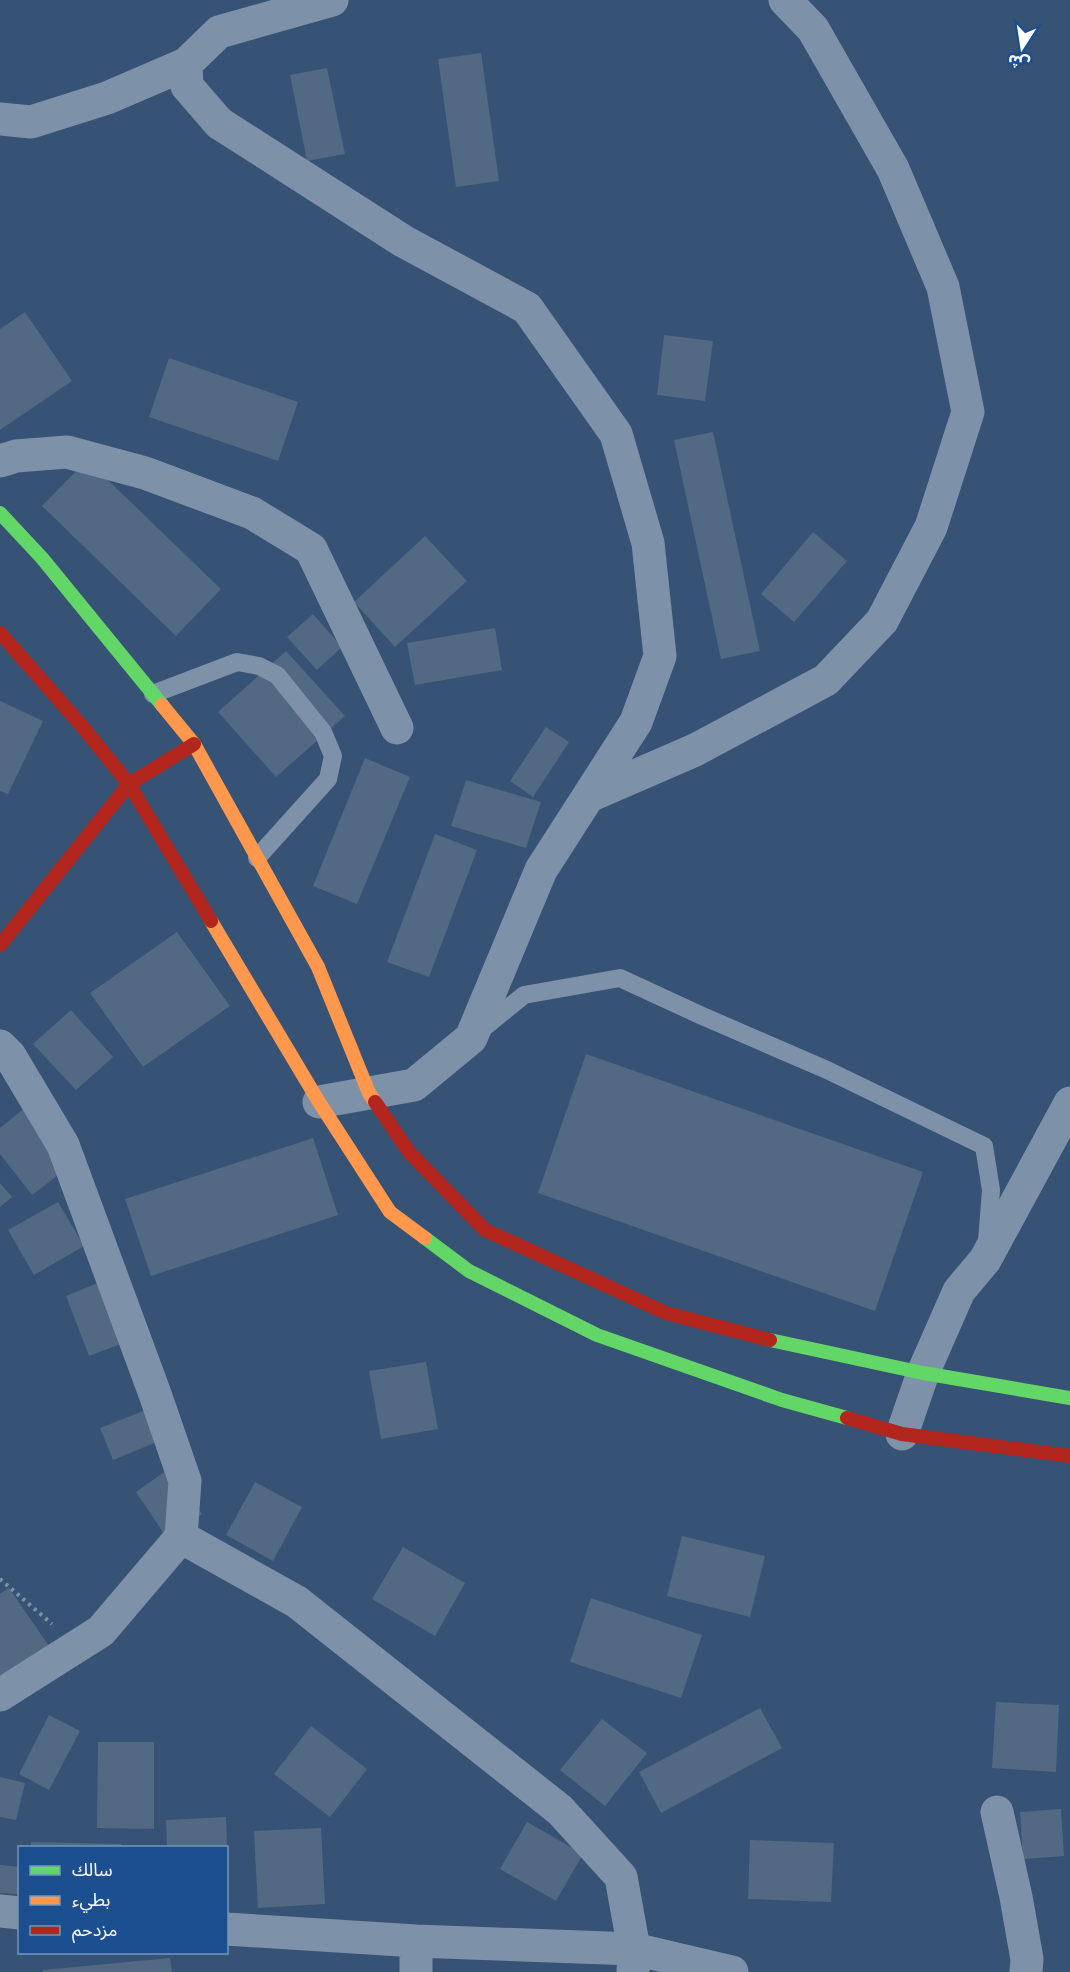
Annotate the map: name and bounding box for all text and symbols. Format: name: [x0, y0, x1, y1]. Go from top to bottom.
north arrow: [992, 18, 1052, 78]
text: ش: [1006, 50, 1032, 73]
legend: [18, 1846, 228, 1954]
text: سالك: [72, 1860, 113, 1881]
text: بطيء: [72, 1890, 110, 1913]
text: مزدحم: [72, 1920, 117, 1943]

